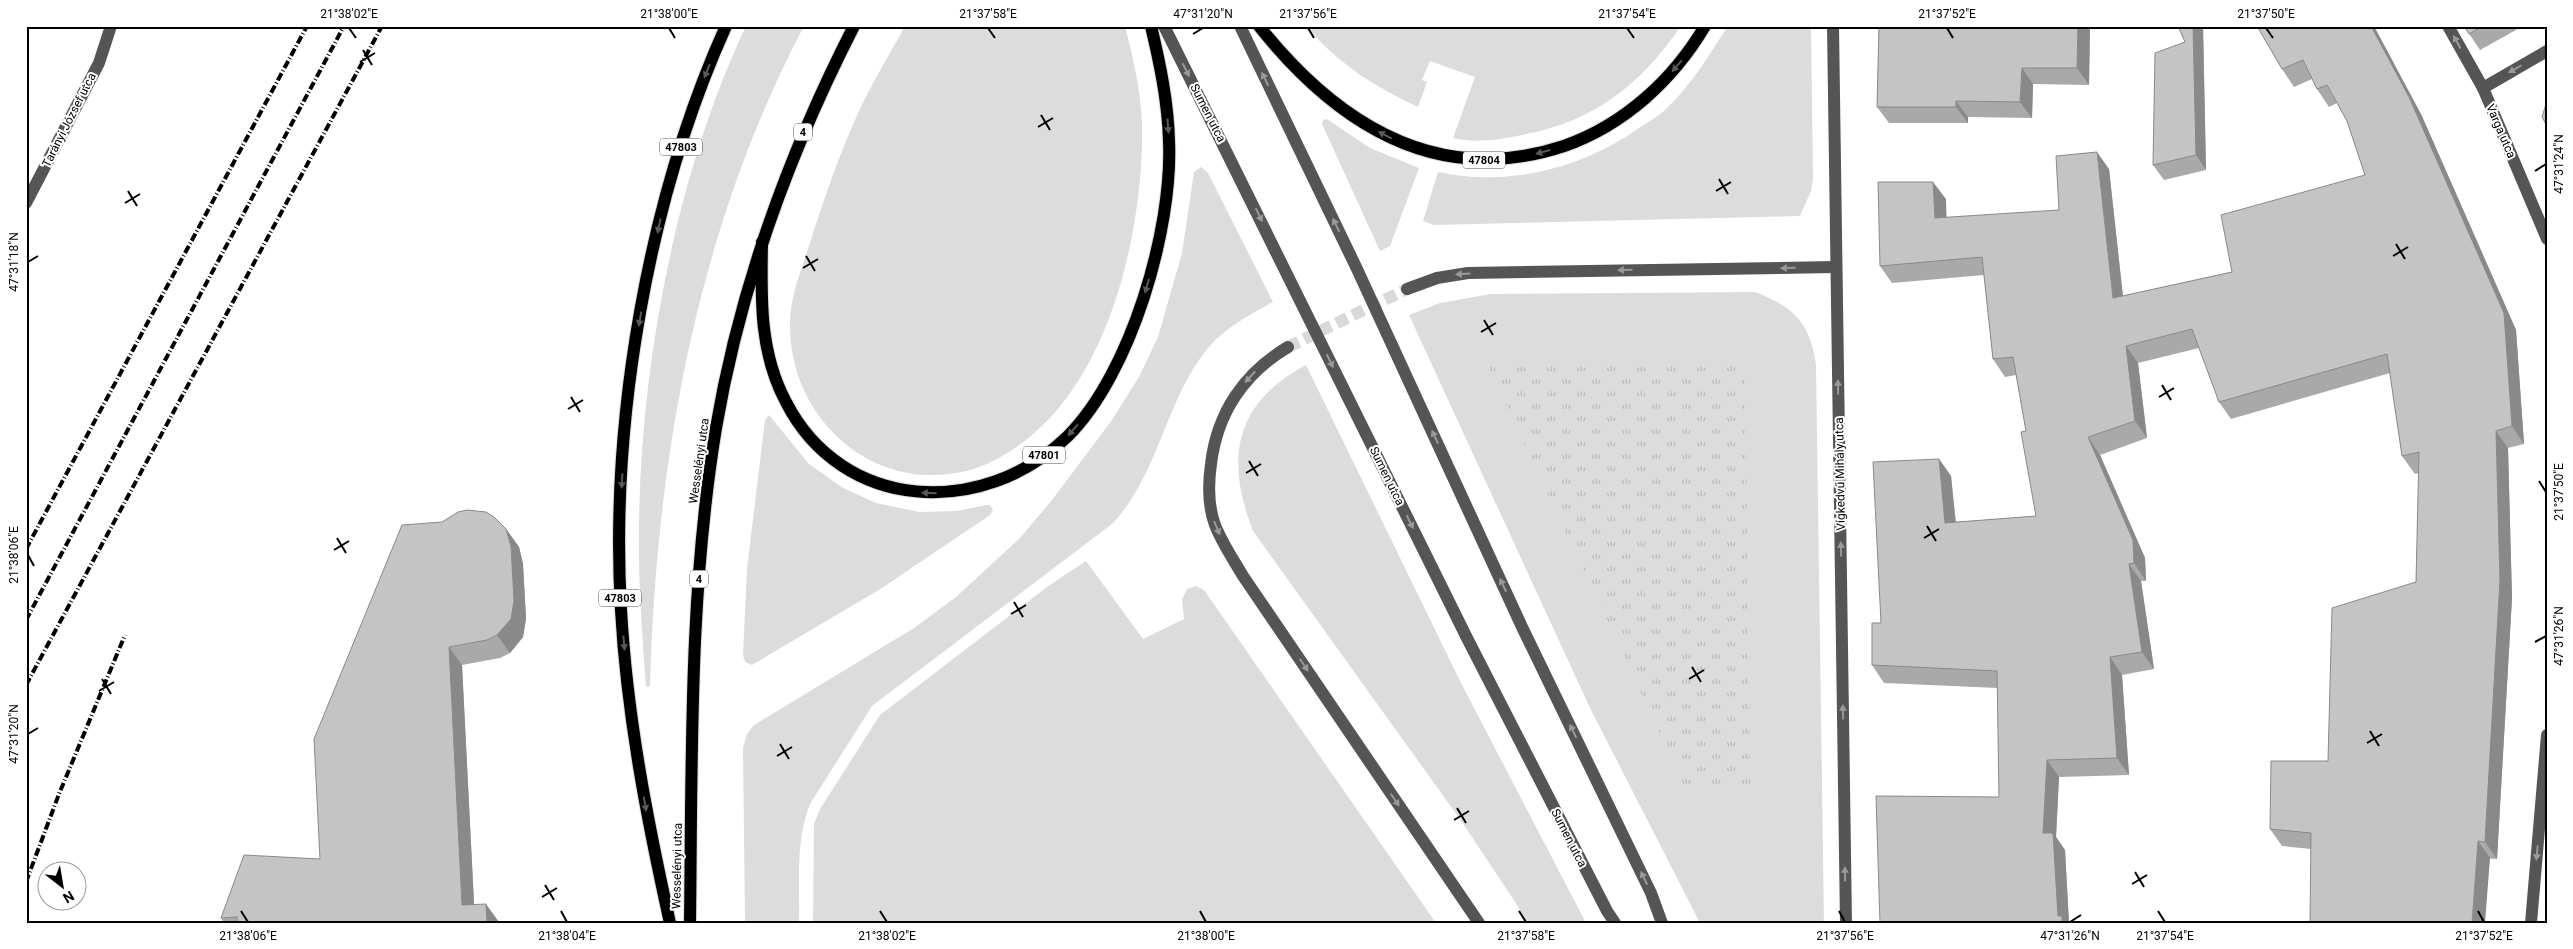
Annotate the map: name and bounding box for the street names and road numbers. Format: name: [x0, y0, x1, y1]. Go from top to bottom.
street label: Tarányi József utca: [39, 71, 99, 169]
street label: Sumen utca: [1187, 81, 1229, 145]
street label: Varga utca: [2483, 102, 2519, 160]
road number: 4: [794, 124, 812, 140]
road number: 47803: [660, 138, 702, 156]
road number: 47804: [1463, 152, 1505, 168]
street label: Wesselényi utca: [686, 417, 712, 505]
street label: Vígkedvű Mihály utca: [1832, 417, 1848, 531]
street label: Sumen utca: [1367, 444, 1407, 508]
road number: 47801: [1023, 446, 1065, 464]
road number: 4: [690, 570, 708, 588]
road number: 47803: [599, 590, 641, 606]
street label: Sumen utca: [1548, 806, 1590, 870]
street label: Wesselényi utca: [669, 823, 685, 909]

